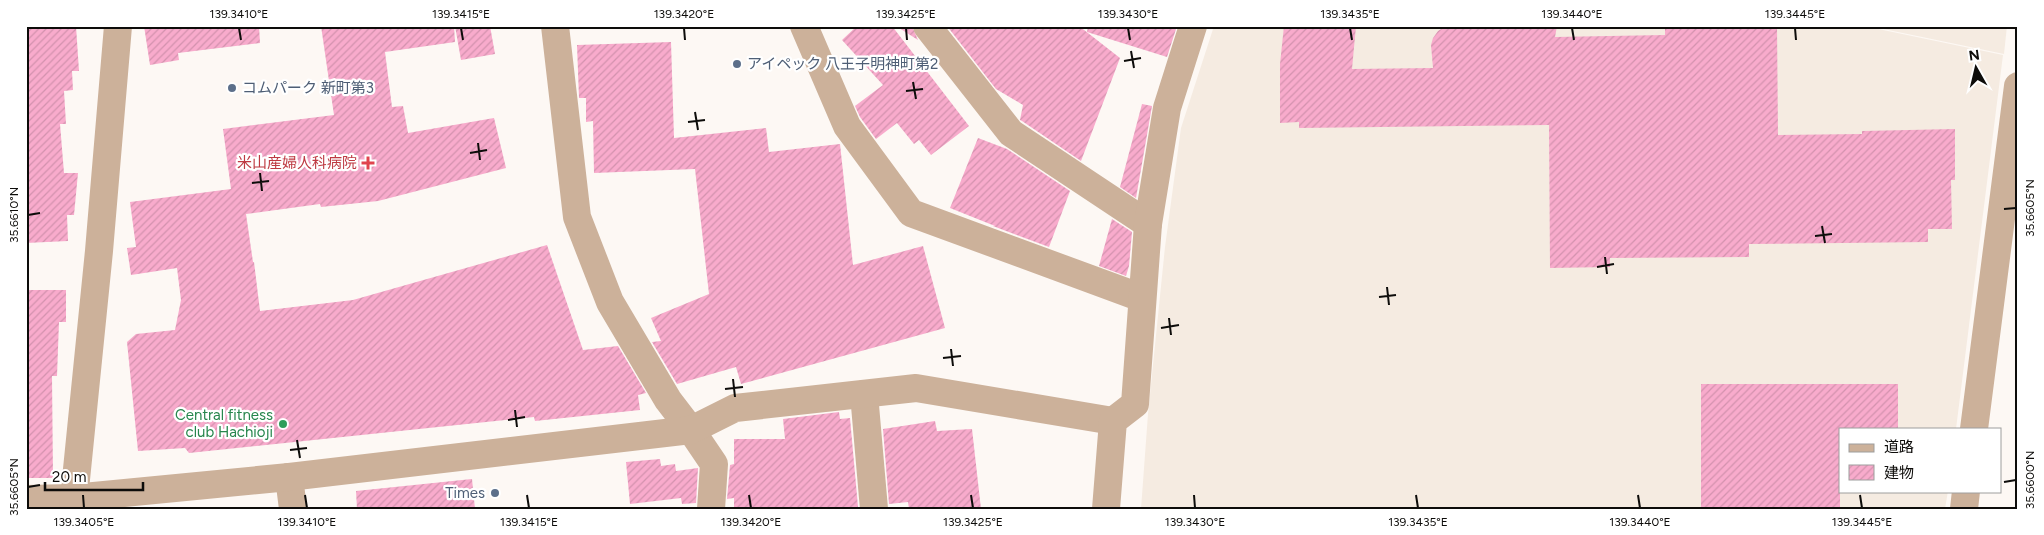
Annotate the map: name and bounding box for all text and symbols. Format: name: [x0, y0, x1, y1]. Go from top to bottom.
text: 139.3410°E: [210, 7, 268, 21]
text: 139.3415°E: [432, 7, 490, 21]
text: 139.3420°E: [654, 7, 714, 21]
text: 139.3425°E: [876, 7, 936, 21]
text: 139.3430°E: [1098, 7, 1158, 21]
text: 139.3435°E: [1320, 7, 1380, 21]
text: 139.3440°E: [1541, 7, 1603, 21]
text: 139.3445°E: [1765, 7, 1825, 21]
north arrow: [1952, 42, 2002, 92]
text: N: [1968, 46, 1981, 65]
place label: アイペック 八王子明神町第2: [747, 55, 938, 73]
marker: アイペック 八王子明神町第2: [731, 58, 743, 70]
place label: コムパーク 新町第3: [242, 79, 374, 97]
marker: コムパーク 新町第3: [226, 82, 238, 94]
place label: 米山産婦人科病院: [237, 154, 357, 172]
marker: 米山産婦人科病院: [361, 156, 375, 170]
text: 35.6605°N: [2023, 179, 2037, 237]
text: 35.6610°N: [7, 187, 21, 243]
place label: Central fitness club Hachioji: [175, 406, 273, 441]
marker: Central fitness club Hachioji: [277, 418, 289, 430]
legend: [1839, 428, 2002, 492]
text: 道路: [1884, 438, 1914, 456]
text: 35.6600°N: [2023, 451, 2037, 509]
text: 35.6605°N: [7, 458, 21, 516]
scale bar: [45, 460, 142, 492]
text: 建物: [1884, 464, 1914, 482]
text: 20 m: [52, 468, 86, 486]
place label: Times: [445, 484, 485, 502]
marker: Times: [489, 487, 501, 499]
text: 139.3405°E: [54, 515, 114, 529]
text: 139.3410°E: [278, 515, 336, 529]
text: 139.3415°E: [500, 515, 558, 529]
text: 139.3420°E: [721, 515, 781, 529]
text: 139.3425°E: [943, 515, 1003, 529]
text: 139.3430°E: [1165, 515, 1225, 529]
text: 139.3435°E: [1388, 515, 1448, 529]
text: 139.3440°E: [1609, 515, 1671, 529]
text: 139.3445°E: [1832, 515, 1892, 529]

